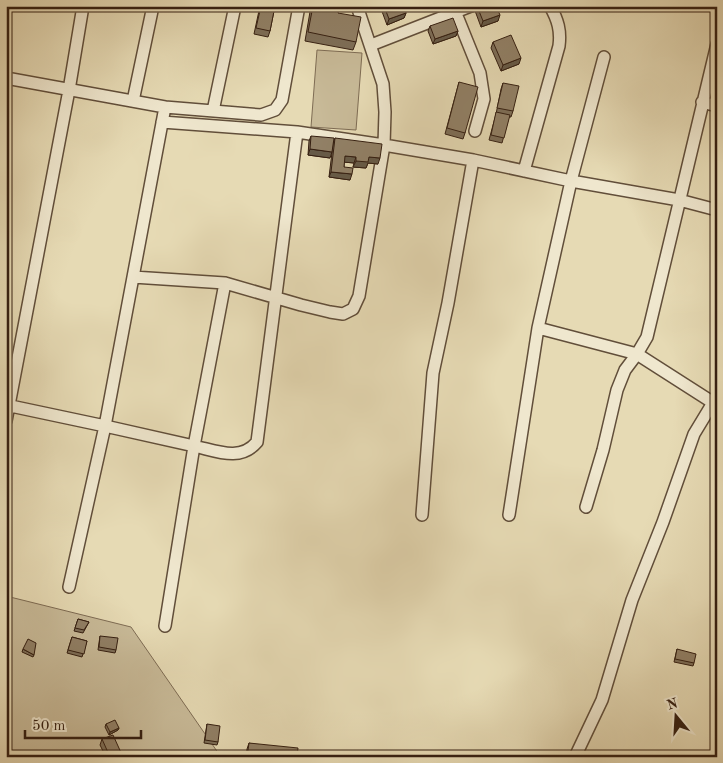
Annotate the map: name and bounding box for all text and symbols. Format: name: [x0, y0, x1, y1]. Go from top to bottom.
north arrow: [650, 690, 700, 740]
text: N: [665, 696, 680, 713]
scale bar: [25, 708, 141, 740]
text: 50 m: [32, 719, 66, 734]

